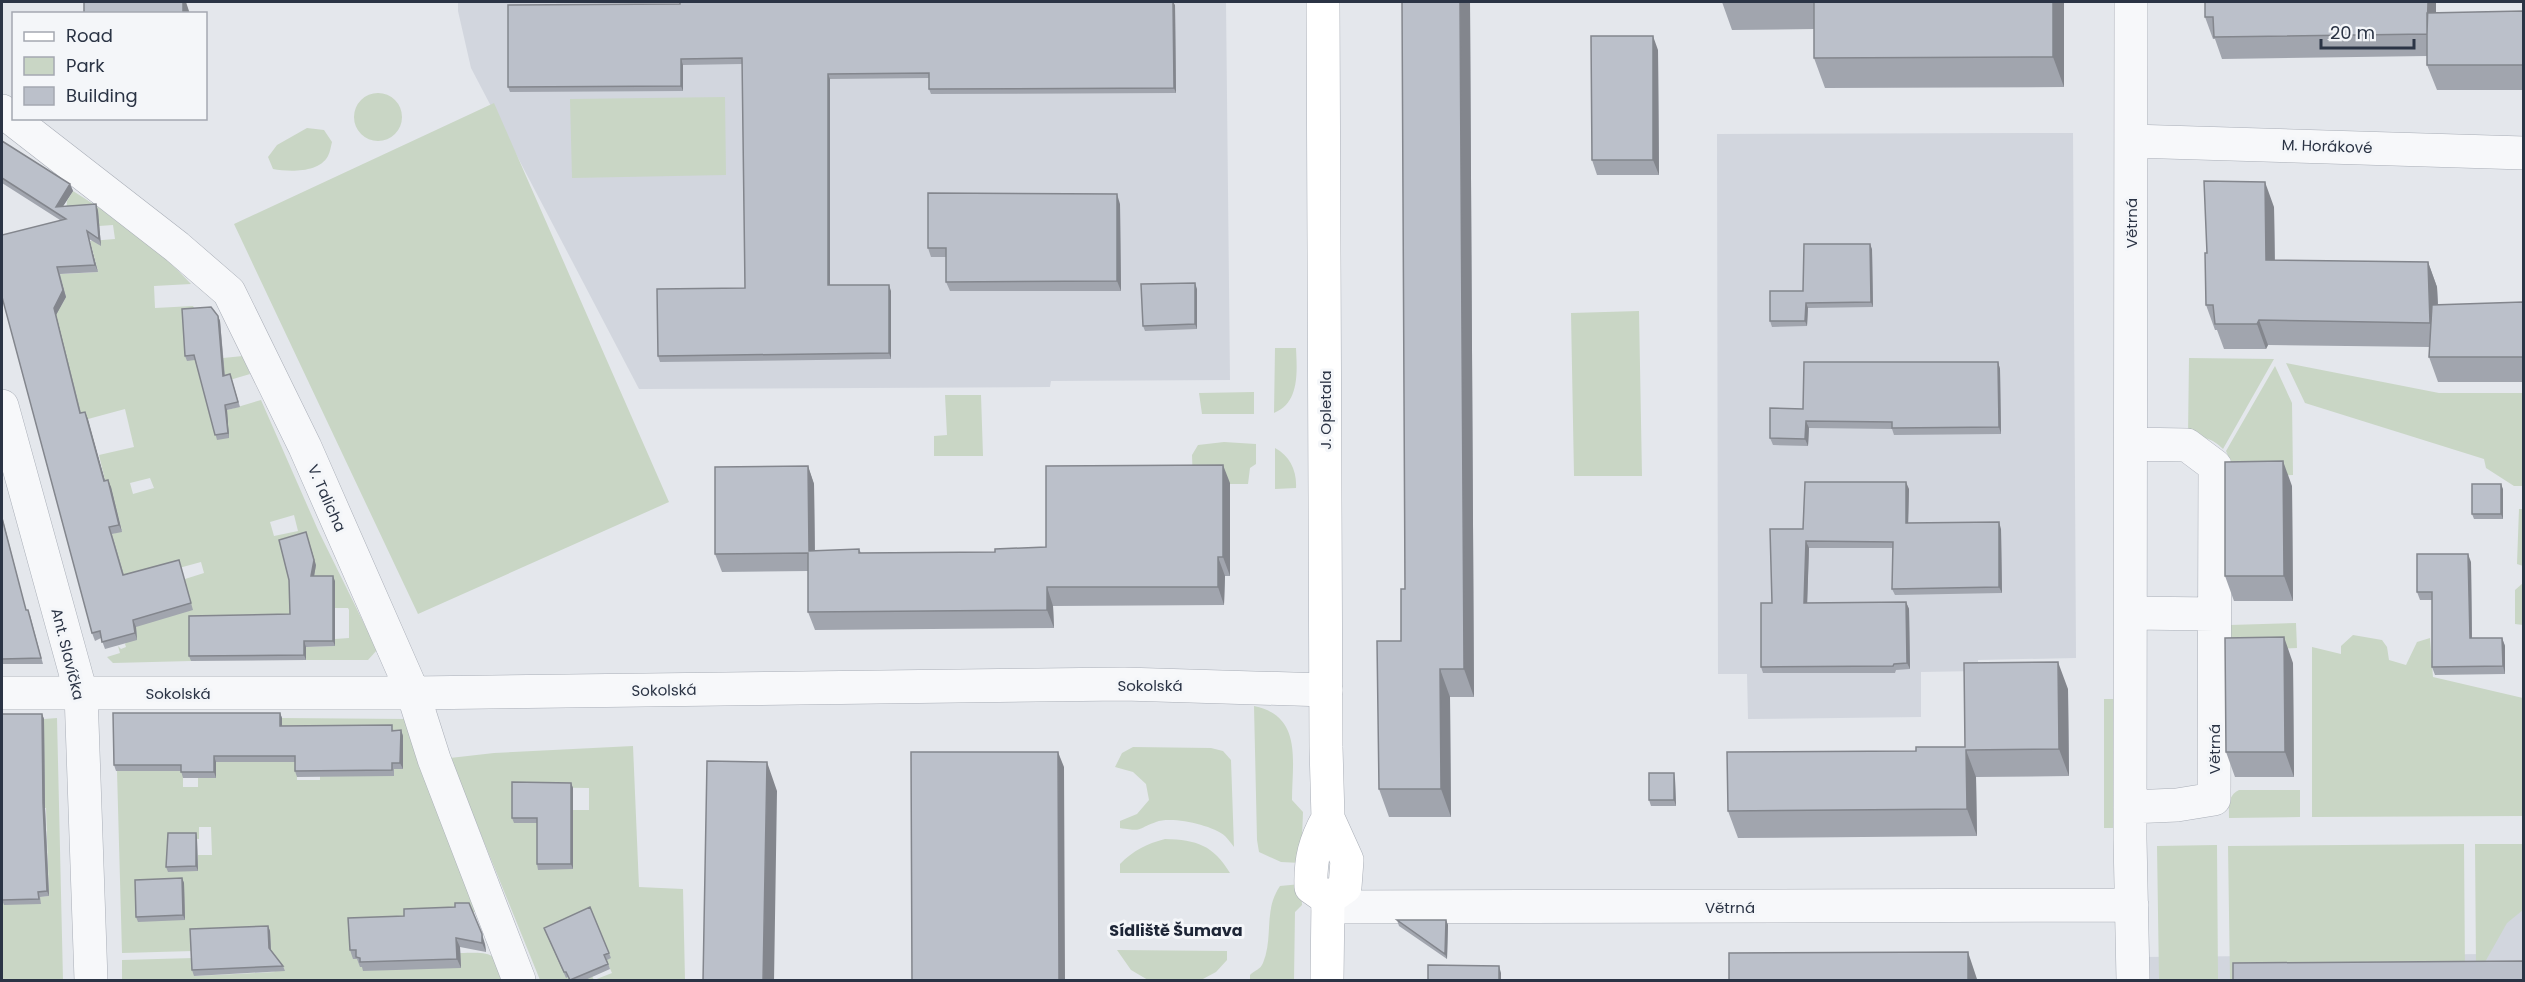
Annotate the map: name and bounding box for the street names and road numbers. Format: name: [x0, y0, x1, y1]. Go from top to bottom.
street label: M. Horákové: [2281, 134, 2373, 158]
street label: Větrná: [2121, 198, 2142, 248]
street label: J. Opletala: [1315, 370, 1336, 450]
street label: V. Talicha: [303, 461, 351, 535]
street label: Ant. Slavíčka: [46, 606, 90, 702]
street label: Sokolská: [1117, 675, 1183, 696]
street label: Sokolská: [631, 679, 697, 701]
street label: Sokolská: [145, 683, 211, 704]
street label: Větrná: [2204, 724, 2225, 774]
street label: Větrná: [1705, 897, 1755, 918]

